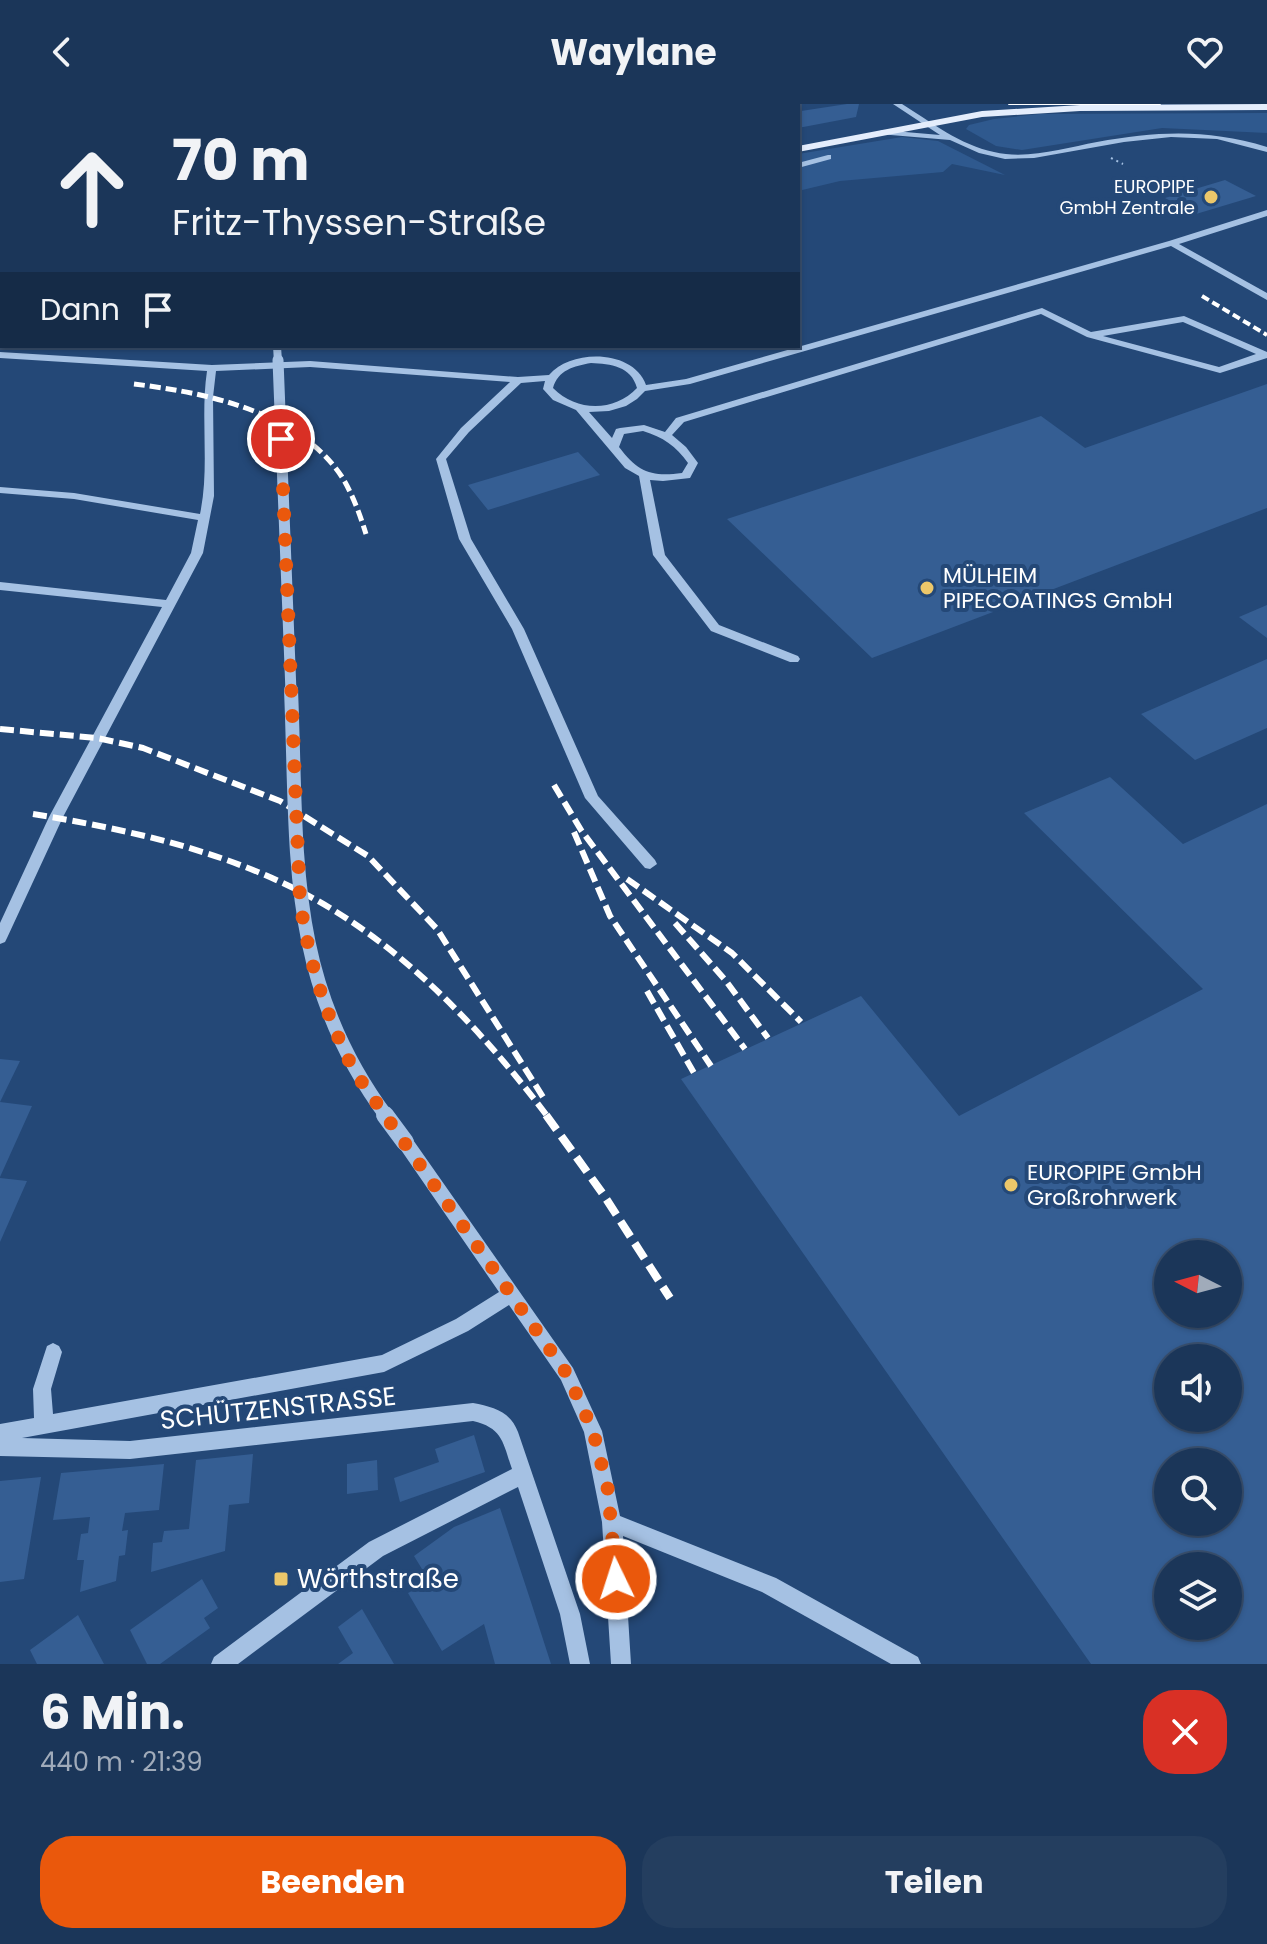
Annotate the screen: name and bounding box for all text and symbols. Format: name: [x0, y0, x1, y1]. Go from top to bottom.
text: Waylane: [550, 27, 717, 78]
icon: back: [40, 30, 84, 74]
icon: heart: [1183, 30, 1227, 74]
text: 70 m: [172, 121, 310, 200]
icon: ahead: [40, 136, 144, 240]
place label: EUROPIPE GmbH Zentrale: [1060, 174, 1195, 220]
marker: EUROPIPE GmbH Zentrale: [1202, 188, 1220, 206]
text: Fritz-Thyssen-Straße: [172, 197, 546, 248]
text: Dann: [40, 288, 120, 331]
icon: arrive: [136, 288, 180, 332]
pin: [247, 405, 315, 473]
icon: arrive: [259, 417, 303, 461]
place label: MÜLHEIM PIPECOATINGS GmbH: [943, 560, 1173, 616]
marker: MÜLHEIM PIPECOATINGS GmbH: [918, 579, 936, 597]
place label: EUROPIPE GmbH Großrohrwerk: [1027, 1157, 1202, 1213]
marker: EUROPIPE GmbH Großrohrwerk: [1002, 1176, 1020, 1194]
north arrow: [1154, 1240, 1242, 1328]
map controls: [1154, 1240, 1242, 1640]
button: sound: [1154, 1344, 1242, 1432]
street label: SCHÜTZENSTRASSE: [158, 1378, 398, 1438]
button: search: [1154, 1448, 1242, 1536]
position arrow: [574, 1537, 658, 1621]
button: layers: [1154, 1552, 1242, 1640]
place label: Wörthstraße: [297, 1561, 459, 1597]
marker: Wörthstraße: [272, 1570, 290, 1588]
text: 6 Min.: [40, 1679, 185, 1746]
button: close: [1143, 1690, 1227, 1774]
text: 440 m · 21:39: [40, 1744, 203, 1780]
button: Beenden: [40, 1836, 626, 1928]
button: Teilen: [642, 1836, 1227, 1928]

